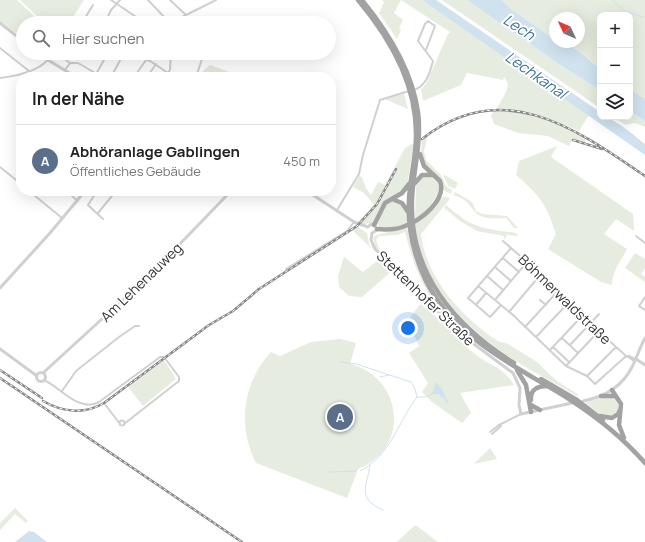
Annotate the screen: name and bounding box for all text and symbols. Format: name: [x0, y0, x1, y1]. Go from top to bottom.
water label: Lech: [499, 9, 540, 46]
north arrow: [549, 12, 585, 48]
map controls: [597, 12, 633, 120]
button: +: [597, 12, 633, 48]
search box: [16, 16, 336, 60]
icon: search: [30, 27, 52, 49]
text: Hier suchen: [62, 28, 144, 49]
water label: Lechkanal: [501, 46, 573, 105]
button: −: [597, 48, 633, 84]
button: layers: [597, 84, 633, 120]
text: In der Nähe: [32, 87, 125, 110]
text: Abhöranlage Gablingen: [70, 141, 240, 162]
text: A: [41, 152, 49, 170]
text: 450 m: [283, 152, 320, 170]
text: Öffentliches Gebäude: [70, 162, 201, 180]
street label: Am Lehenauweg: [96, 238, 186, 326]
street label: Stettenhofer Straße: [373, 246, 479, 350]
street label: Böhmerwaldstraße: [515, 250, 615, 348]
your location: [398, 318, 418, 338]
pin: A: [327, 402, 353, 432]

